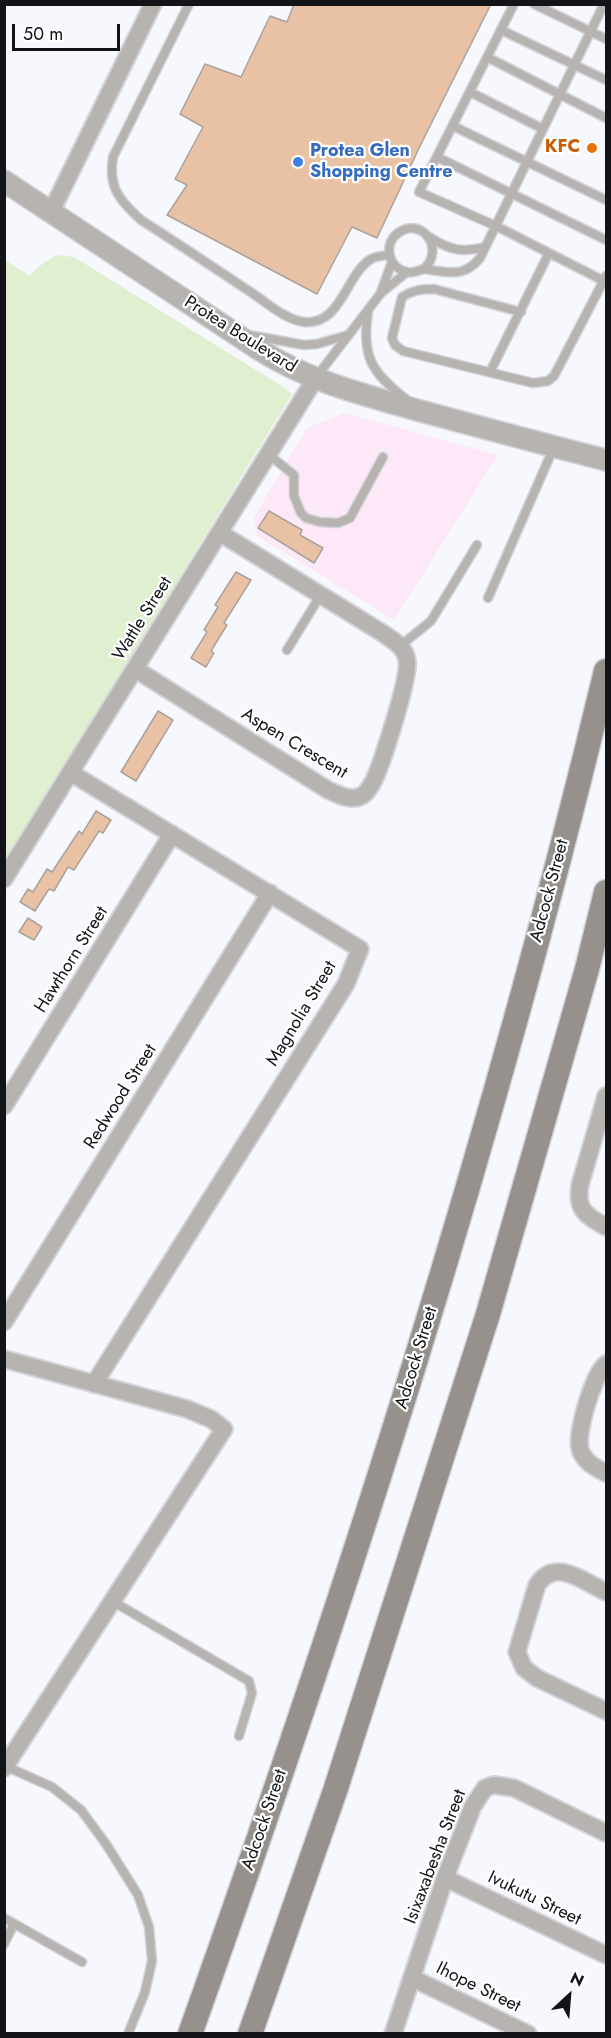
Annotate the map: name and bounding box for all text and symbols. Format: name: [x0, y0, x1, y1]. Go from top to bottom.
scale bar: [15, 12, 123, 50]
text: 50 m: [23, 21, 63, 47]
place label: KFC: [545, 137, 580, 159]
place label: Protea Glen Shopping Centre: [310, 141, 452, 184]
marker: KFC: [585, 141, 599, 155]
marker: Protea Glen Shopping Centre: [291, 155, 305, 169]
street label: Protea Boulevard: [180, 292, 300, 378]
street label: Wattle Street: [109, 573, 177, 665]
street label: Aspen Crescent: [237, 704, 351, 784]
street label: Adcock Street: [526, 837, 574, 945]
street label: Hawthorn Street: [31, 903, 113, 1017]
street label: Magnolia Street: [262, 958, 342, 1070]
street label: Redwood Street: [80, 1040, 162, 1154]
street label: Adcock Street: [391, 1304, 443, 1412]
street label: Adcock Street: [238, 1767, 292, 1873]
street label: Isixaxabesha Street: [400, 1787, 472, 1927]
street label: Ivukutu Street: [484, 1867, 584, 1931]
street label: Ihope Street: [432, 1958, 524, 2018]
north arrow: [539, 1966, 599, 2026]
text: N: [566, 1966, 588, 1992]

